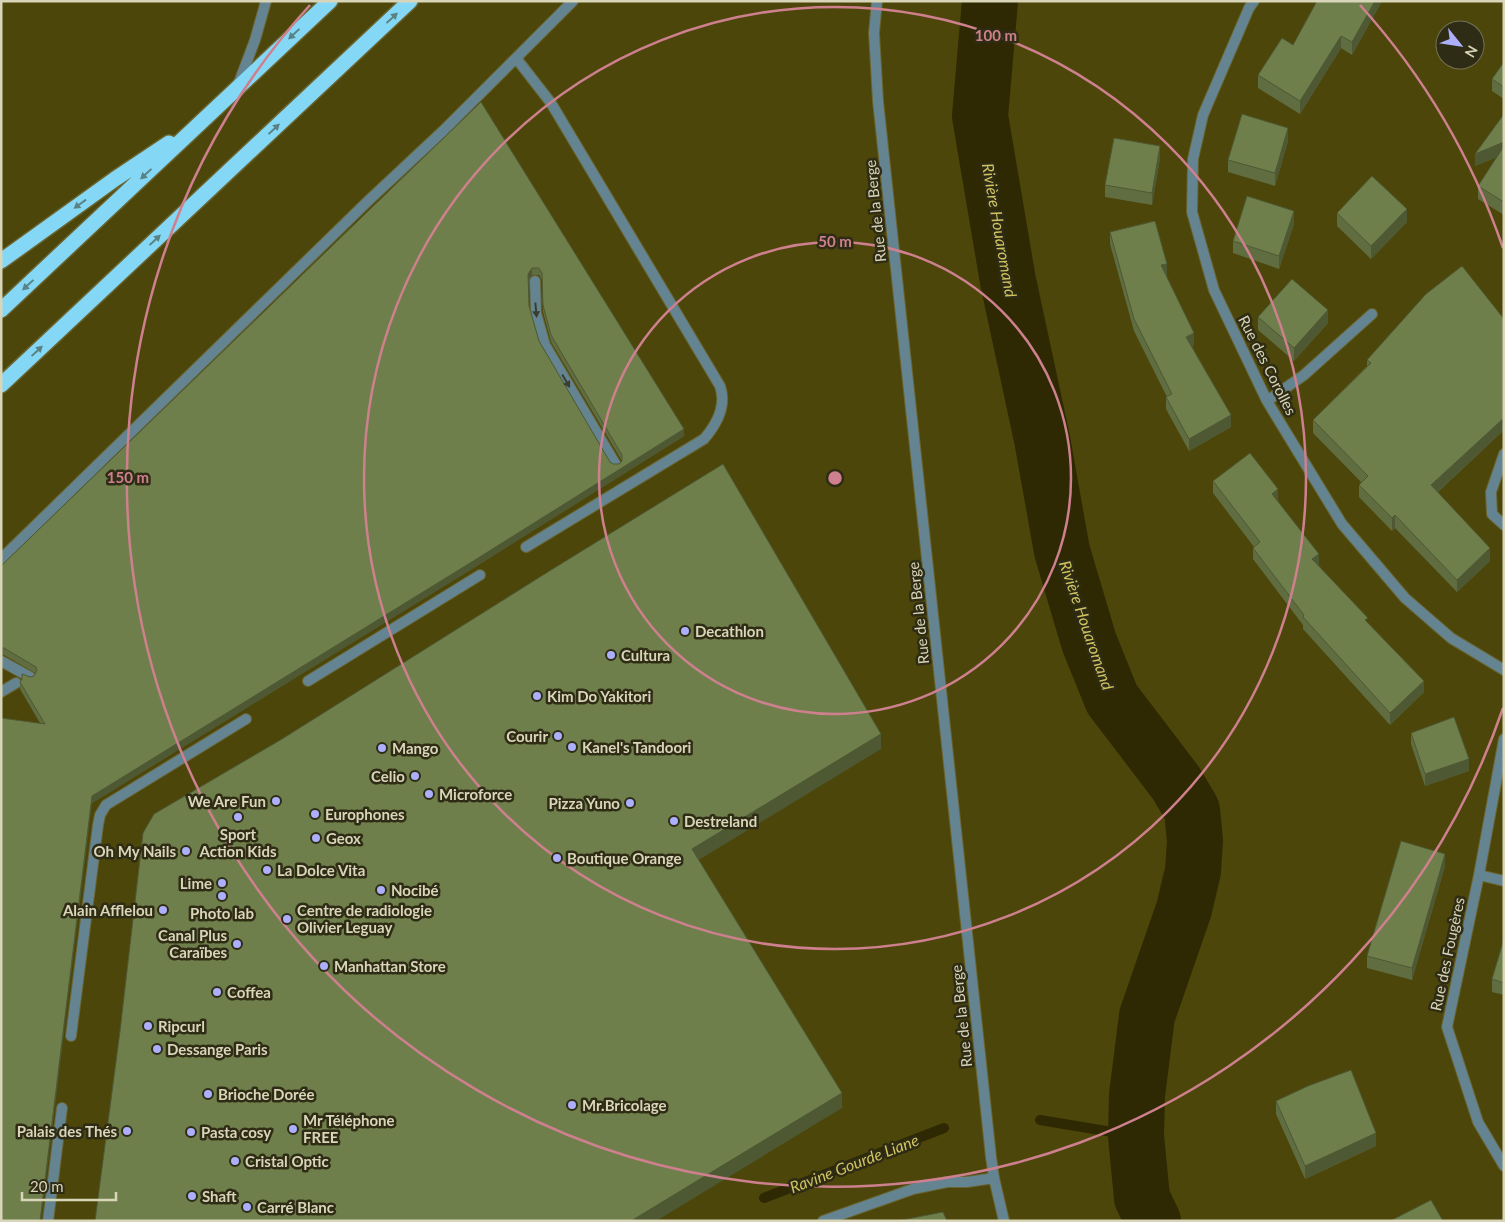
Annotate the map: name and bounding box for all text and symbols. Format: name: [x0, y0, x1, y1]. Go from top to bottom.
one-way arrow: [386, 12, 398, 24]
north arrow: [1435, 20, 1485, 70]
text: 100 m: [975, 26, 1017, 44]
one-way arrow: [288, 28, 300, 40]
text: N: [1462, 43, 1482, 61]
one-way arrow: [267, 123, 279, 135]
street label: Rue de la Berge: [861, 159, 889, 263]
water label: Rivière Houaromand: [979, 162, 1021, 299]
one-way arrow: [141, 168, 153, 180]
one-way arrow: [74, 199, 87, 209]
text: 50 m: [818, 232, 852, 250]
one-way arrow: [149, 234, 161, 246]
one-way arrow: [22, 279, 34, 291]
one-way arrow: [533, 302, 541, 318]
street label: Rue des Corolles: [1235, 312, 1301, 418]
one-way arrow: [30, 345, 42, 357]
one-way arrow: [561, 375, 570, 388]
text: 150 m: [107, 468, 149, 486]
centre of rings: [826, 469, 844, 487]
water label: Rivière Houaromand: [1056, 558, 1118, 693]
street label: Rue de la Berge: [904, 561, 932, 665]
place label: Decathlon: [695, 622, 764, 640]
marker: Decathlon: [679, 625, 691, 637]
place label: Cultura: [621, 646, 670, 664]
marker: Cultura: [605, 649, 617, 661]
place label: Kim Do Yakitori: [547, 687, 651, 705]
marker: Kim Do Yakitori: [531, 690, 543, 702]
place label: Courir: [506, 727, 548, 745]
marker: Courir: [552, 730, 564, 742]
place label: Kanel's Tandoori: [582, 738, 692, 756]
place label: Mango: [392, 739, 439, 757]
marker: Kanel's Tandoori: [566, 741, 578, 753]
marker: Mango: [376, 742, 388, 754]
place label: Celio: [371, 767, 405, 785]
marker: Celio: [409, 770, 421, 782]
place label: Microforce: [439, 785, 512, 803]
marker: Microforce: [423, 788, 435, 800]
place label: We Are Fun: [188, 792, 266, 810]
place label: Pizza Yuno: [549, 794, 620, 812]
marker: We Are Fun: [270, 795, 282, 807]
marker: Pizza Yuno: [624, 797, 636, 809]
place label: Europhones: [325, 805, 405, 823]
marker: Europhones: [309, 808, 321, 820]
marker: Sport Action Kids: [232, 811, 244, 823]
place label: Destreland: [684, 812, 757, 830]
marker: Destreland: [668, 815, 680, 827]
place label: Sport Action Kids: [198, 825, 277, 860]
place label: Geox: [326, 829, 361, 847]
marker: Geox: [310, 832, 322, 844]
place label: Oh My Nails: [94, 842, 176, 860]
marker: Oh My Nails: [180, 845, 192, 857]
place label: Boutique Orange: [567, 849, 682, 867]
marker: Boutique Orange: [551, 852, 563, 864]
place label: La Dolce Vita: [277, 861, 365, 879]
marker: La Dolce Vita: [261, 864, 273, 876]
place label: Lime: [180, 874, 212, 892]
marker: Lime: [216, 877, 228, 889]
place label: Nocibé: [391, 881, 439, 899]
marker: Nocibé: [375, 884, 387, 896]
marker: Photo lab: [216, 890, 228, 902]
street label: Rue des Fougères: [1426, 896, 1468, 1012]
place label: Alain Afflelou: [62, 901, 153, 919]
place label: Centre de radiologie Olivier Leguay: [297, 901, 432, 936]
marker: Alain Afflelou: [157, 904, 169, 916]
place label: Photo lab: [190, 904, 254, 922]
marker: Centre de radiologie Olivier Leguay: [281, 913, 293, 925]
place label: Canal Plus Caraïbes: [158, 926, 227, 961]
marker: Canal Plus Caraïbes: [231, 938, 243, 950]
place label: Manhattan Store: [334, 957, 446, 975]
marker: Manhattan Store: [318, 960, 330, 972]
street label: Rue de la Berge: [947, 964, 975, 1068]
place label: Coffea: [227, 983, 271, 1001]
marker: Coffea: [211, 986, 223, 998]
place label: Ripcurl: [158, 1017, 205, 1035]
marker: Ripcurl: [142, 1020, 154, 1032]
place label: Dessange Paris: [167, 1040, 268, 1058]
marker: Dessange Paris: [151, 1043, 163, 1055]
place label: Brioche Dorée: [218, 1085, 314, 1103]
marker: Brioche Dorée: [202, 1088, 214, 1100]
place label: Mr.Bricolage: [582, 1096, 667, 1114]
marker: Mr.Bricolage: [566, 1099, 578, 1111]
place label: Mr Téléphone FREE: [303, 1111, 395, 1146]
place label: Palais des Thés: [17, 1122, 117, 1140]
place label: Pasta cosy: [201, 1123, 271, 1141]
marker: Mr Téléphone FREE: [287, 1123, 299, 1135]
marker: Palais des Thés: [121, 1125, 133, 1137]
marker: Pasta cosy: [185, 1126, 197, 1138]
water label: Ravine Gourde Liane: [787, 1130, 921, 1196]
place label: Cristal Optic: [245, 1152, 329, 1170]
marker: Cristal Optic: [229, 1155, 241, 1167]
scale bar: [22, 1170, 116, 1202]
text: 20 m: [30, 1177, 64, 1195]
place label: Shaft: [202, 1187, 237, 1205]
marker: Shaft: [186, 1190, 198, 1202]
place label: Carré Blanc: [257, 1198, 334, 1216]
marker: Carré Blanc: [241, 1201, 253, 1213]

